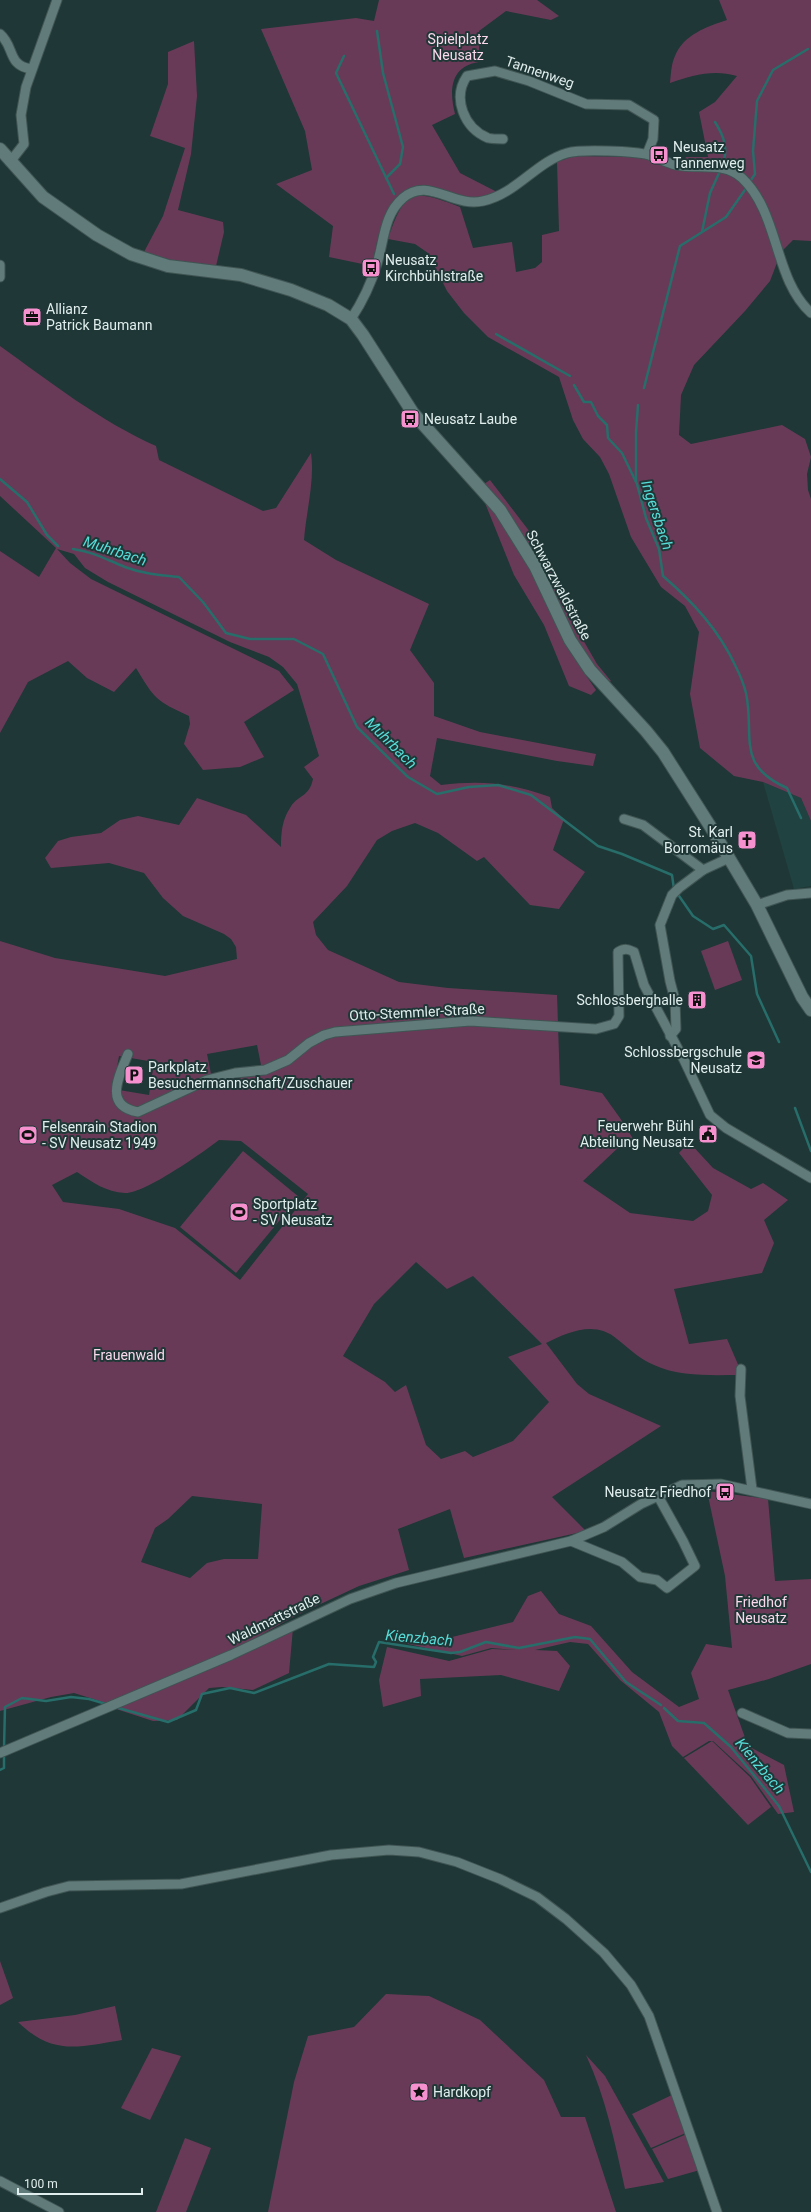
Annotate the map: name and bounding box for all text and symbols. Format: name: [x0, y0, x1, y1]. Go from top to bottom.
park label: Spielplatz Neusatz: [428, 31, 488, 63]
street label: Tannenweg: [504, 53, 576, 91]
place label: Neusatz Tannenweg: [673, 139, 745, 171]
bus stop icon: Neusatz Tannenweg: [648, 144, 670, 166]
place label: Neusatz Kirchbühlstraße: [385, 252, 483, 284]
bus stop icon: Neusatz Kirchbühlstraße: [360, 257, 382, 279]
place label: Allianz Patrick Baumann: [46, 301, 152, 333]
office icon: Allianz Patrick Baumann: [21, 306, 43, 328]
bus stop icon: Neusatz Laube: [399, 408, 421, 430]
place label: Neusatz Laube: [424, 411, 517, 427]
water label: Ingersbach: [637, 478, 677, 552]
street label: Schwarzwaldstraße: [523, 527, 595, 643]
water label: Muhrbach: [81, 532, 149, 570]
water label: Muhrbach: [362, 714, 420, 772]
place label: St. Karl Borromäus: [664, 824, 733, 856]
church icon: St. Karl Borromäus: [736, 829, 758, 851]
building icon: Schlossberghalle: [686, 989, 708, 1011]
place label: Schlossberghalle: [576, 992, 683, 1008]
street label: Otto-Stemmler-Straße: [349, 1000, 485, 1024]
place label: Schlossbergschule Neusatz: [624, 1044, 742, 1076]
school or university icon: Schlossbergschule Neusatz: [745, 1049, 767, 1071]
place label: Parkplatz Besuchermannschaft/Zuschauer: [148, 1059, 353, 1091]
parking icon: Parkplatz Besuchermannschaft/Zuschauer: [123, 1064, 145, 1086]
place label: Feuerwehr Bühl Abteilung Neusatz: [580, 1118, 694, 1150]
place label: Felsenrain Stadion - SV Neusatz 1949: [42, 1119, 157, 1151]
public building icon: Feuerwehr Bühl Abteilung Neusatz: [697, 1123, 719, 1145]
sports icon: Felsenrain Stadion - SV Neusatz 1949: [17, 1124, 39, 1146]
place label: Sportplatz - SV Neusatz: [253, 1196, 333, 1228]
sports icon: Sportplatz - SV Neusatz: [228, 1201, 250, 1223]
park label: Frauenwald: [93, 1347, 165, 1363]
bus stop icon: Neusatz Friedhof: [714, 1481, 736, 1503]
place label: Neusatz Friedhof: [604, 1484, 711, 1500]
street label: Waldmattstraße: [226, 1590, 322, 1648]
park label: Friedhof Neusatz: [735, 1594, 787, 1626]
water label: Kienzbach: [385, 1626, 453, 1650]
water label: Kienzbach: [731, 1734, 789, 1798]
place icon: Hardkopf: [408, 2081, 430, 2103]
place label: Hardkopf: [433, 2084, 491, 2100]
scale bar: [18, 2170, 142, 2196]
text: 100 m: [24, 2177, 58, 2191]

